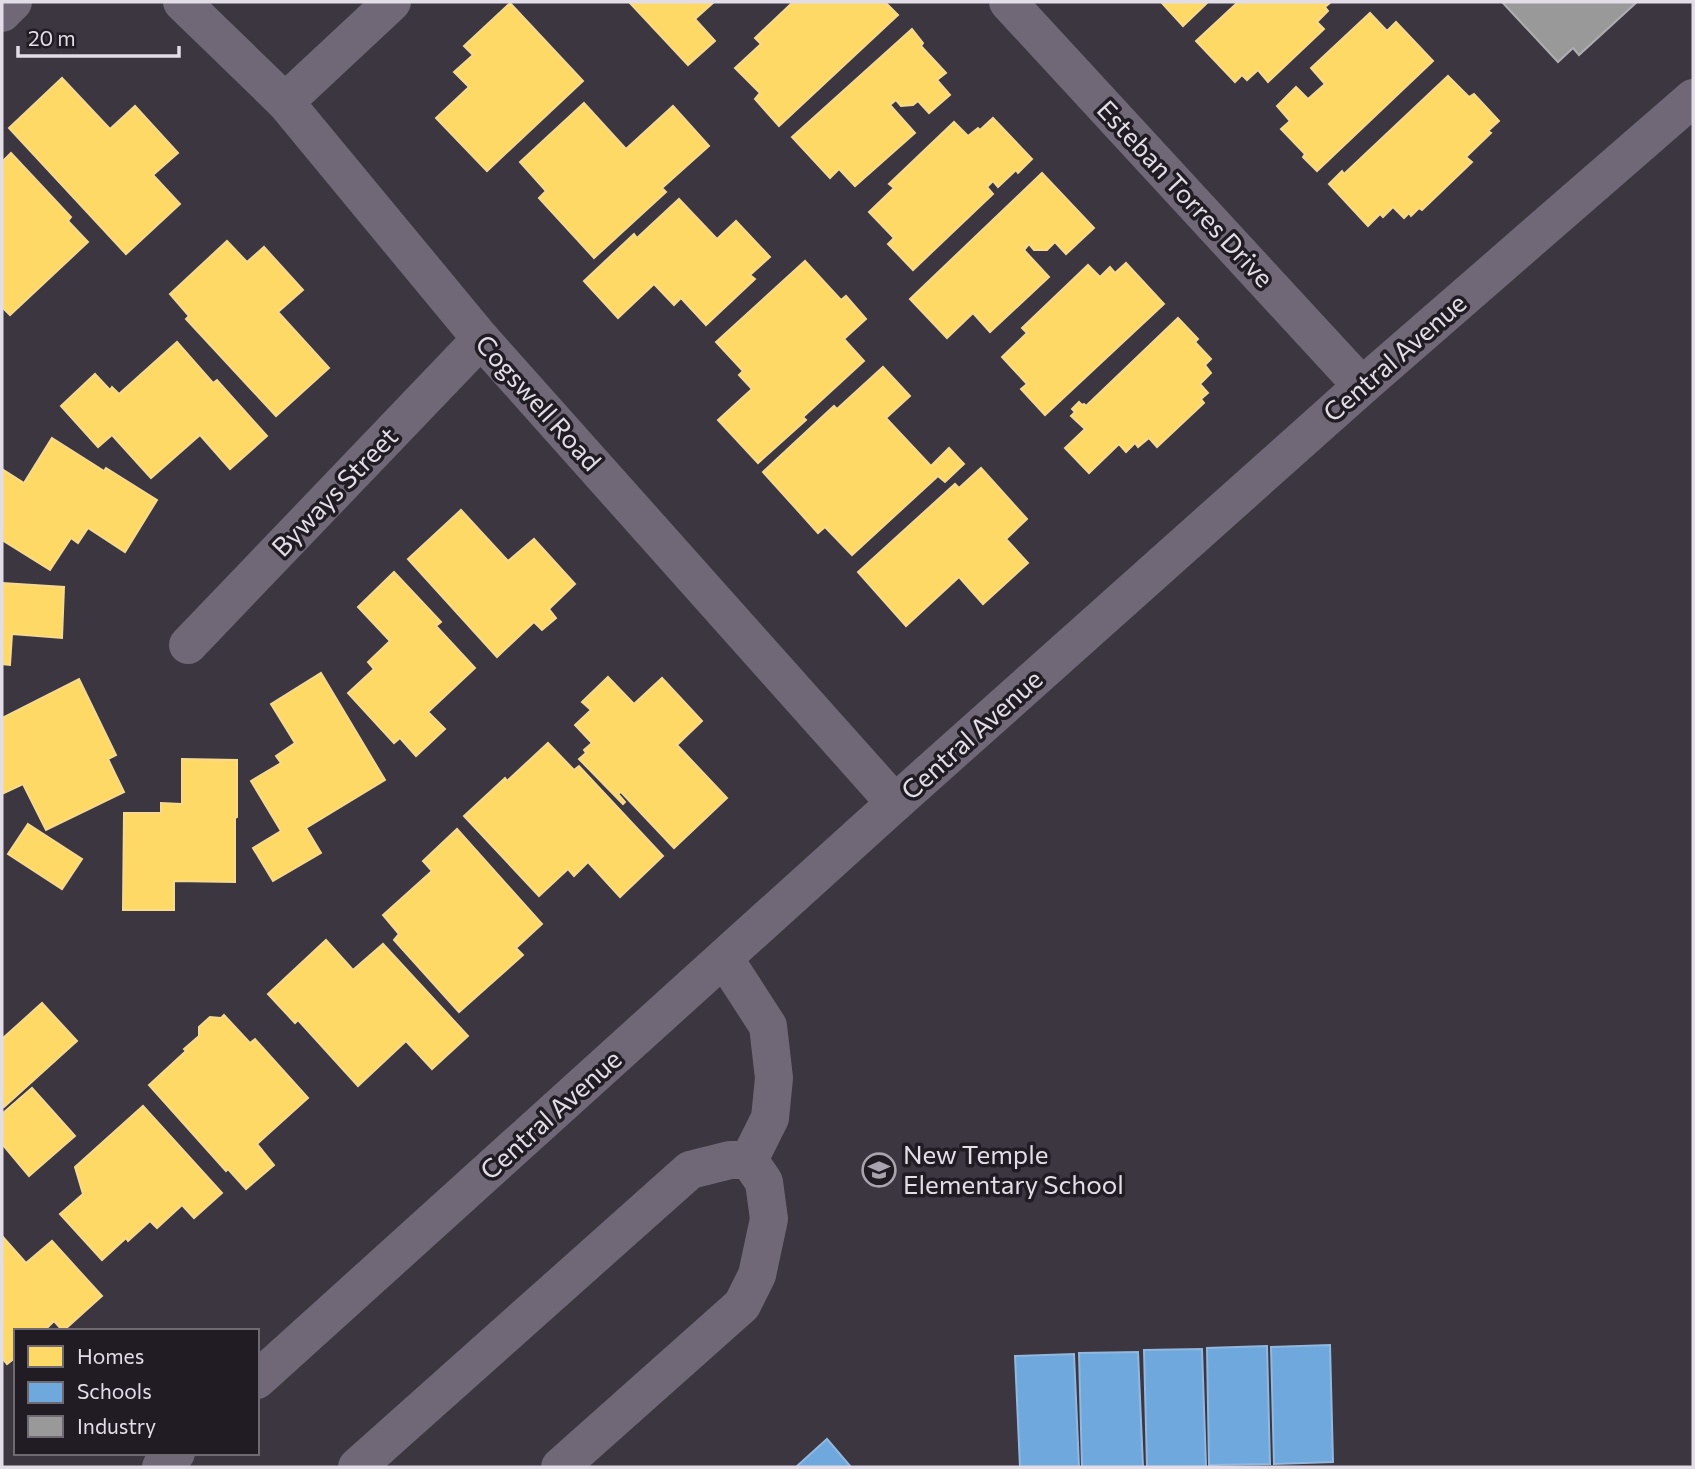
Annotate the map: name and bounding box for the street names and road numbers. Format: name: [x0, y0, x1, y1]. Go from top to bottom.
street label: Esteban Torres Drive: [1092, 93, 1281, 293]
street label: Central Avenue: [1316, 286, 1472, 427]
street label: Cogswell Road: [470, 328, 608, 476]
street label: Byways Street: [265, 420, 403, 562]
street label: Central Avenue: [894, 662, 1048, 805]
street label: Central Avenue: [473, 1042, 627, 1185]

